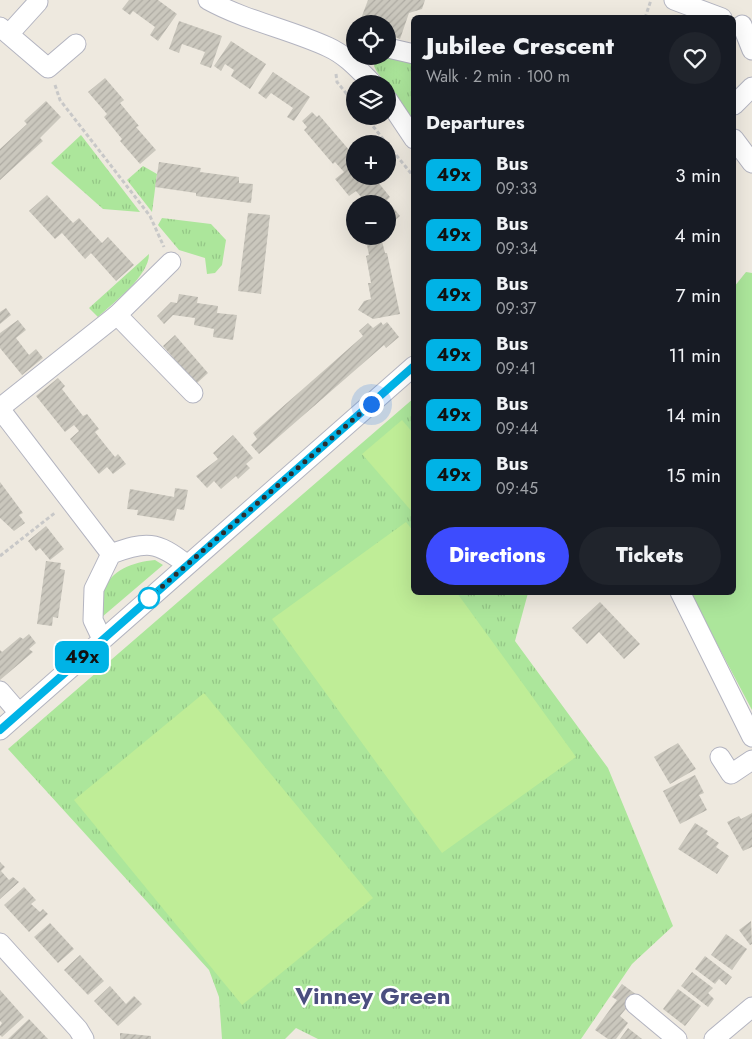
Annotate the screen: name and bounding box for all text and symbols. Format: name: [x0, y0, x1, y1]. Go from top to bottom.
map controls: [346, 15, 396, 245]
button: locate: [346, 15, 396, 65]
text: Jubilee Crescent: [426, 28, 614, 63]
button: heart: [669, 32, 721, 84]
text: Walk · 2 min · 100 m: [426, 65, 570, 88]
button: layers: [346, 75, 396, 125]
text: Departures: [426, 109, 525, 136]
button: +: [346, 135, 396, 185]
text: Bus: [496, 150, 528, 177]
text: 49x: [436, 162, 471, 188]
text: 3 min: [675, 162, 721, 189]
text: 09:33: [496, 177, 537, 200]
button: −: [346, 195, 396, 245]
text: Bus: [496, 210, 528, 237]
text: 49x: [436, 222, 471, 248]
text: 4 min: [674, 222, 721, 249]
text: 09:34: [496, 237, 538, 260]
text: Bus: [496, 270, 528, 297]
text: 49x: [436, 282, 471, 308]
text: 7 min: [676, 282, 721, 309]
text: 09:37: [496, 297, 537, 320]
text: Bus: [496, 330, 528, 357]
text: 49x: [436, 342, 471, 368]
text: 11 min: [668, 342, 721, 369]
text: 09:41: [496, 357, 536, 380]
text: Bus: [496, 390, 528, 417]
your location: [359, 392, 384, 417]
text: 49x: [436, 402, 471, 428]
text: 14 min: [666, 402, 721, 429]
text: 09:44: [496, 417, 538, 440]
text: Bus: [496, 450, 528, 477]
text: 49x: [436, 462, 471, 488]
text: 15 min: [666, 462, 721, 489]
text: 09:45: [496, 477, 538, 500]
button: Directions: [426, 527, 569, 585]
button: Tickets: [579, 527, 721, 585]
unlabelled marker: [138, 587, 160, 609]
line badge: 49x: [53, 641, 111, 673]
text: 49x: [65, 644, 99, 670]
district label: Vinney Green: [294, 978, 451, 1013]

